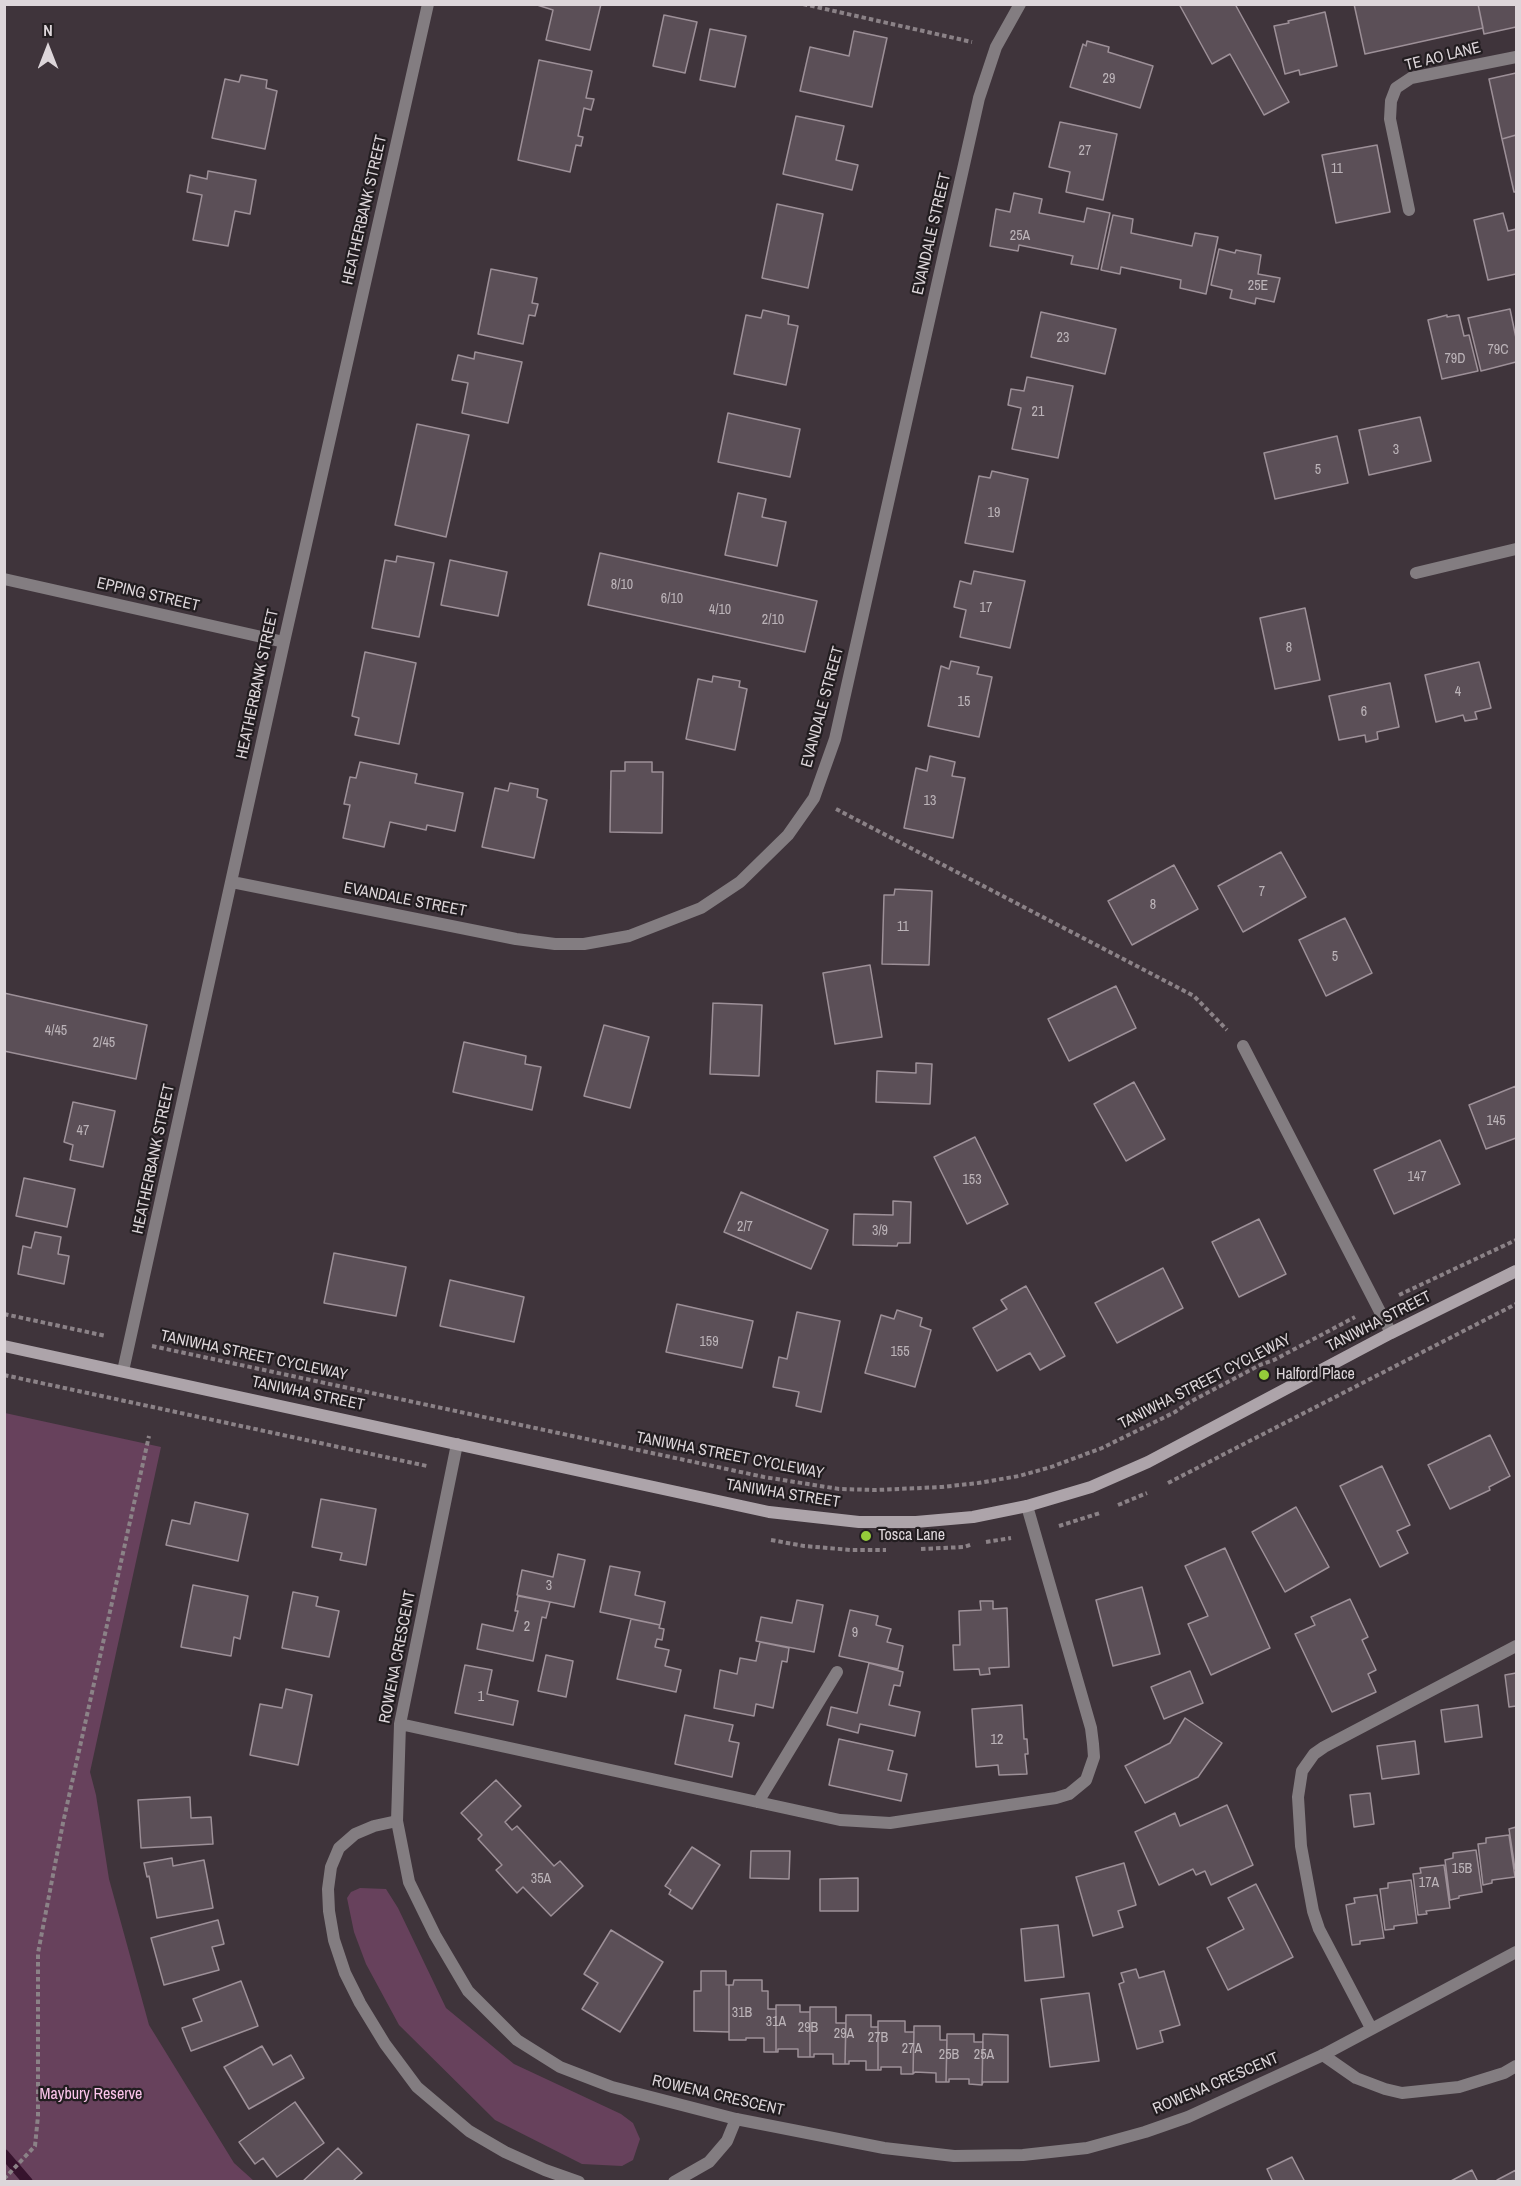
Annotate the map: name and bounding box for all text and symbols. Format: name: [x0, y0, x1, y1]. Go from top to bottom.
north arrow: [18, 18, 78, 78]
text: N: [43, 19, 53, 41]
street label: TE AO LANE: [1403, 38, 1483, 76]
house number: 29: [1103, 71, 1115, 87]
street label: HEATHERBANK STREET: [338, 133, 392, 287]
house number: 27: [1079, 143, 1091, 159]
house number: 11: [1331, 161, 1343, 177]
street label: EVANDALE STREET: [909, 171, 955, 297]
house number: 25A: [1010, 228, 1030, 244]
house number: 25E: [1248, 278, 1268, 294]
house number: 23: [1057, 330, 1069, 346]
house number: 79C: [1487, 342, 1509, 358]
house number: 79D: [1444, 351, 1466, 367]
house number: 21: [1032, 404, 1044, 420]
house number: 3: [1393, 442, 1399, 458]
house number: 5: [1315, 462, 1321, 478]
house number: 19: [988, 505, 1000, 521]
street label: EPPING STREET: [95, 574, 201, 616]
house number: 8/10: [611, 577, 633, 593]
house number: 6/10: [661, 591, 683, 607]
house number: 17: [980, 600, 992, 616]
house number: 4/10: [709, 602, 731, 618]
street label: HEATHERBANK STREET: [233, 607, 283, 761]
house number: 2/10: [762, 612, 784, 628]
house number: 8: [1286, 640, 1292, 656]
street label: EVANDALE STREET: [798, 644, 848, 770]
house number: 4: [1455, 684, 1461, 700]
house number: 15: [958, 694, 970, 710]
house number: 6: [1361, 704, 1367, 720]
house number: 13: [924, 793, 936, 809]
street label: EVANDALE STREET: [342, 879, 468, 921]
house number: 7: [1259, 884, 1265, 900]
house number: 8: [1150, 897, 1156, 913]
house number: 11: [897, 919, 909, 935]
house number: 5: [1332, 949, 1338, 965]
house number: 4/45: [45, 1023, 67, 1039]
house number: 2/45: [93, 1035, 115, 1051]
street label: HEATHERBANK STREET: [129, 1082, 179, 1236]
house number: 145: [1486, 1113, 1506, 1129]
house number: 47: [77, 1123, 89, 1139]
house number: 147: [1407, 1169, 1427, 1185]
house number: 153: [962, 1172, 982, 1188]
house number: 2/7: [737, 1219, 753, 1235]
house number: 3/9: [872, 1223, 888, 1239]
street label: TANIWHA STREET: [1323, 1287, 1435, 1357]
street label: TANIWHA STREET CYCLEWAY: [159, 1327, 349, 1385]
street label: TANIWHA STREET CYCLEWAY: [1116, 1330, 1294, 1434]
house number: 159: [699, 1334, 719, 1350]
house number: 155: [890, 1344, 910, 1360]
place label: Halford Place: [1276, 1365, 1355, 1385]
marker: Halford Place: [1257, 1368, 1271, 1382]
street label: TANIWHA STREET: [250, 1373, 366, 1415]
street label: TANIWHA STREET CYCLEWAY: [635, 1428, 825, 1484]
street label: TANIWHA STREET: [725, 1476, 841, 1512]
place label: Tosca Lane: [878, 1526, 945, 1546]
marker: Tosca Lane: [859, 1529, 873, 1543]
house number: 3: [546, 1578, 552, 1594]
street label: ROWENA CRESCENT: [376, 1589, 420, 1725]
house number: 2: [524, 1619, 530, 1635]
house number: 9: [852, 1625, 858, 1641]
house number: 1: [478, 1689, 484, 1705]
house number: 12: [991, 1732, 1003, 1748]
house number: 15B: [1452, 1861, 1472, 1877]
house number: 35A: [531, 1871, 551, 1887]
house number: 17A: [1419, 1875, 1439, 1891]
house number: 31B: [732, 2005, 752, 2021]
house number: 31A: [766, 2014, 786, 2030]
house number: 29B: [798, 2020, 818, 2036]
house number: 29A: [834, 2026, 854, 2042]
house number: 27B: [868, 2030, 888, 2046]
house number: 27A: [902, 2041, 922, 2057]
house number: 25B: [939, 2047, 959, 2063]
house number: 25A: [974, 2047, 994, 2063]
street label: ROWENA CRESCENT: [1150, 2049, 1282, 2119]
street label: ROWENA CRESCENT: [650, 2071, 786, 2121]
park label: Maybury Reserve: [40, 2085, 142, 2105]

